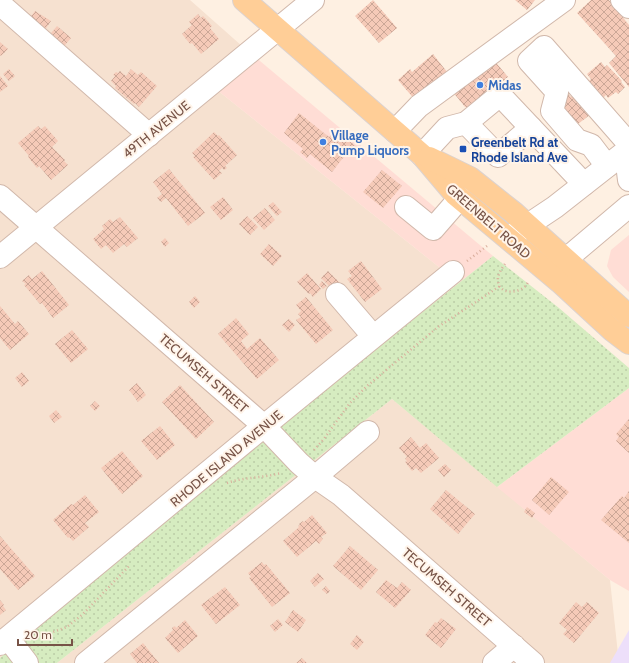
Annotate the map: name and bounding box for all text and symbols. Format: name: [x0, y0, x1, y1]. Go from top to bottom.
place label: Midas: [488, 77, 522, 93]
marker: Midas: [475, 80, 485, 90]
street label: 49TH AVENUE: [119, 97, 193, 161]
place label: Village Pump Liquors: [331, 127, 409, 158]
place label: Greenbelt Rd at Rhode Island Ave: [471, 134, 568, 165]
marker: Village Pump Liquors: [318, 137, 328, 147]
marker: Greenbelt Rd at Rhode Island Ave: [458, 144, 468, 154]
street label: GREENBELT ROAD: [444, 180, 534, 262]
street label: TECUMSEH STREET: [156, 330, 252, 416]
street label: RHODE ISLAND AVENUE: [167, 406, 285, 510]
street label: TECUMSEH STREET: [399, 544, 495, 630]
scale bar: [18, 621, 72, 647]
text: 20 m: [24, 627, 52, 642]

